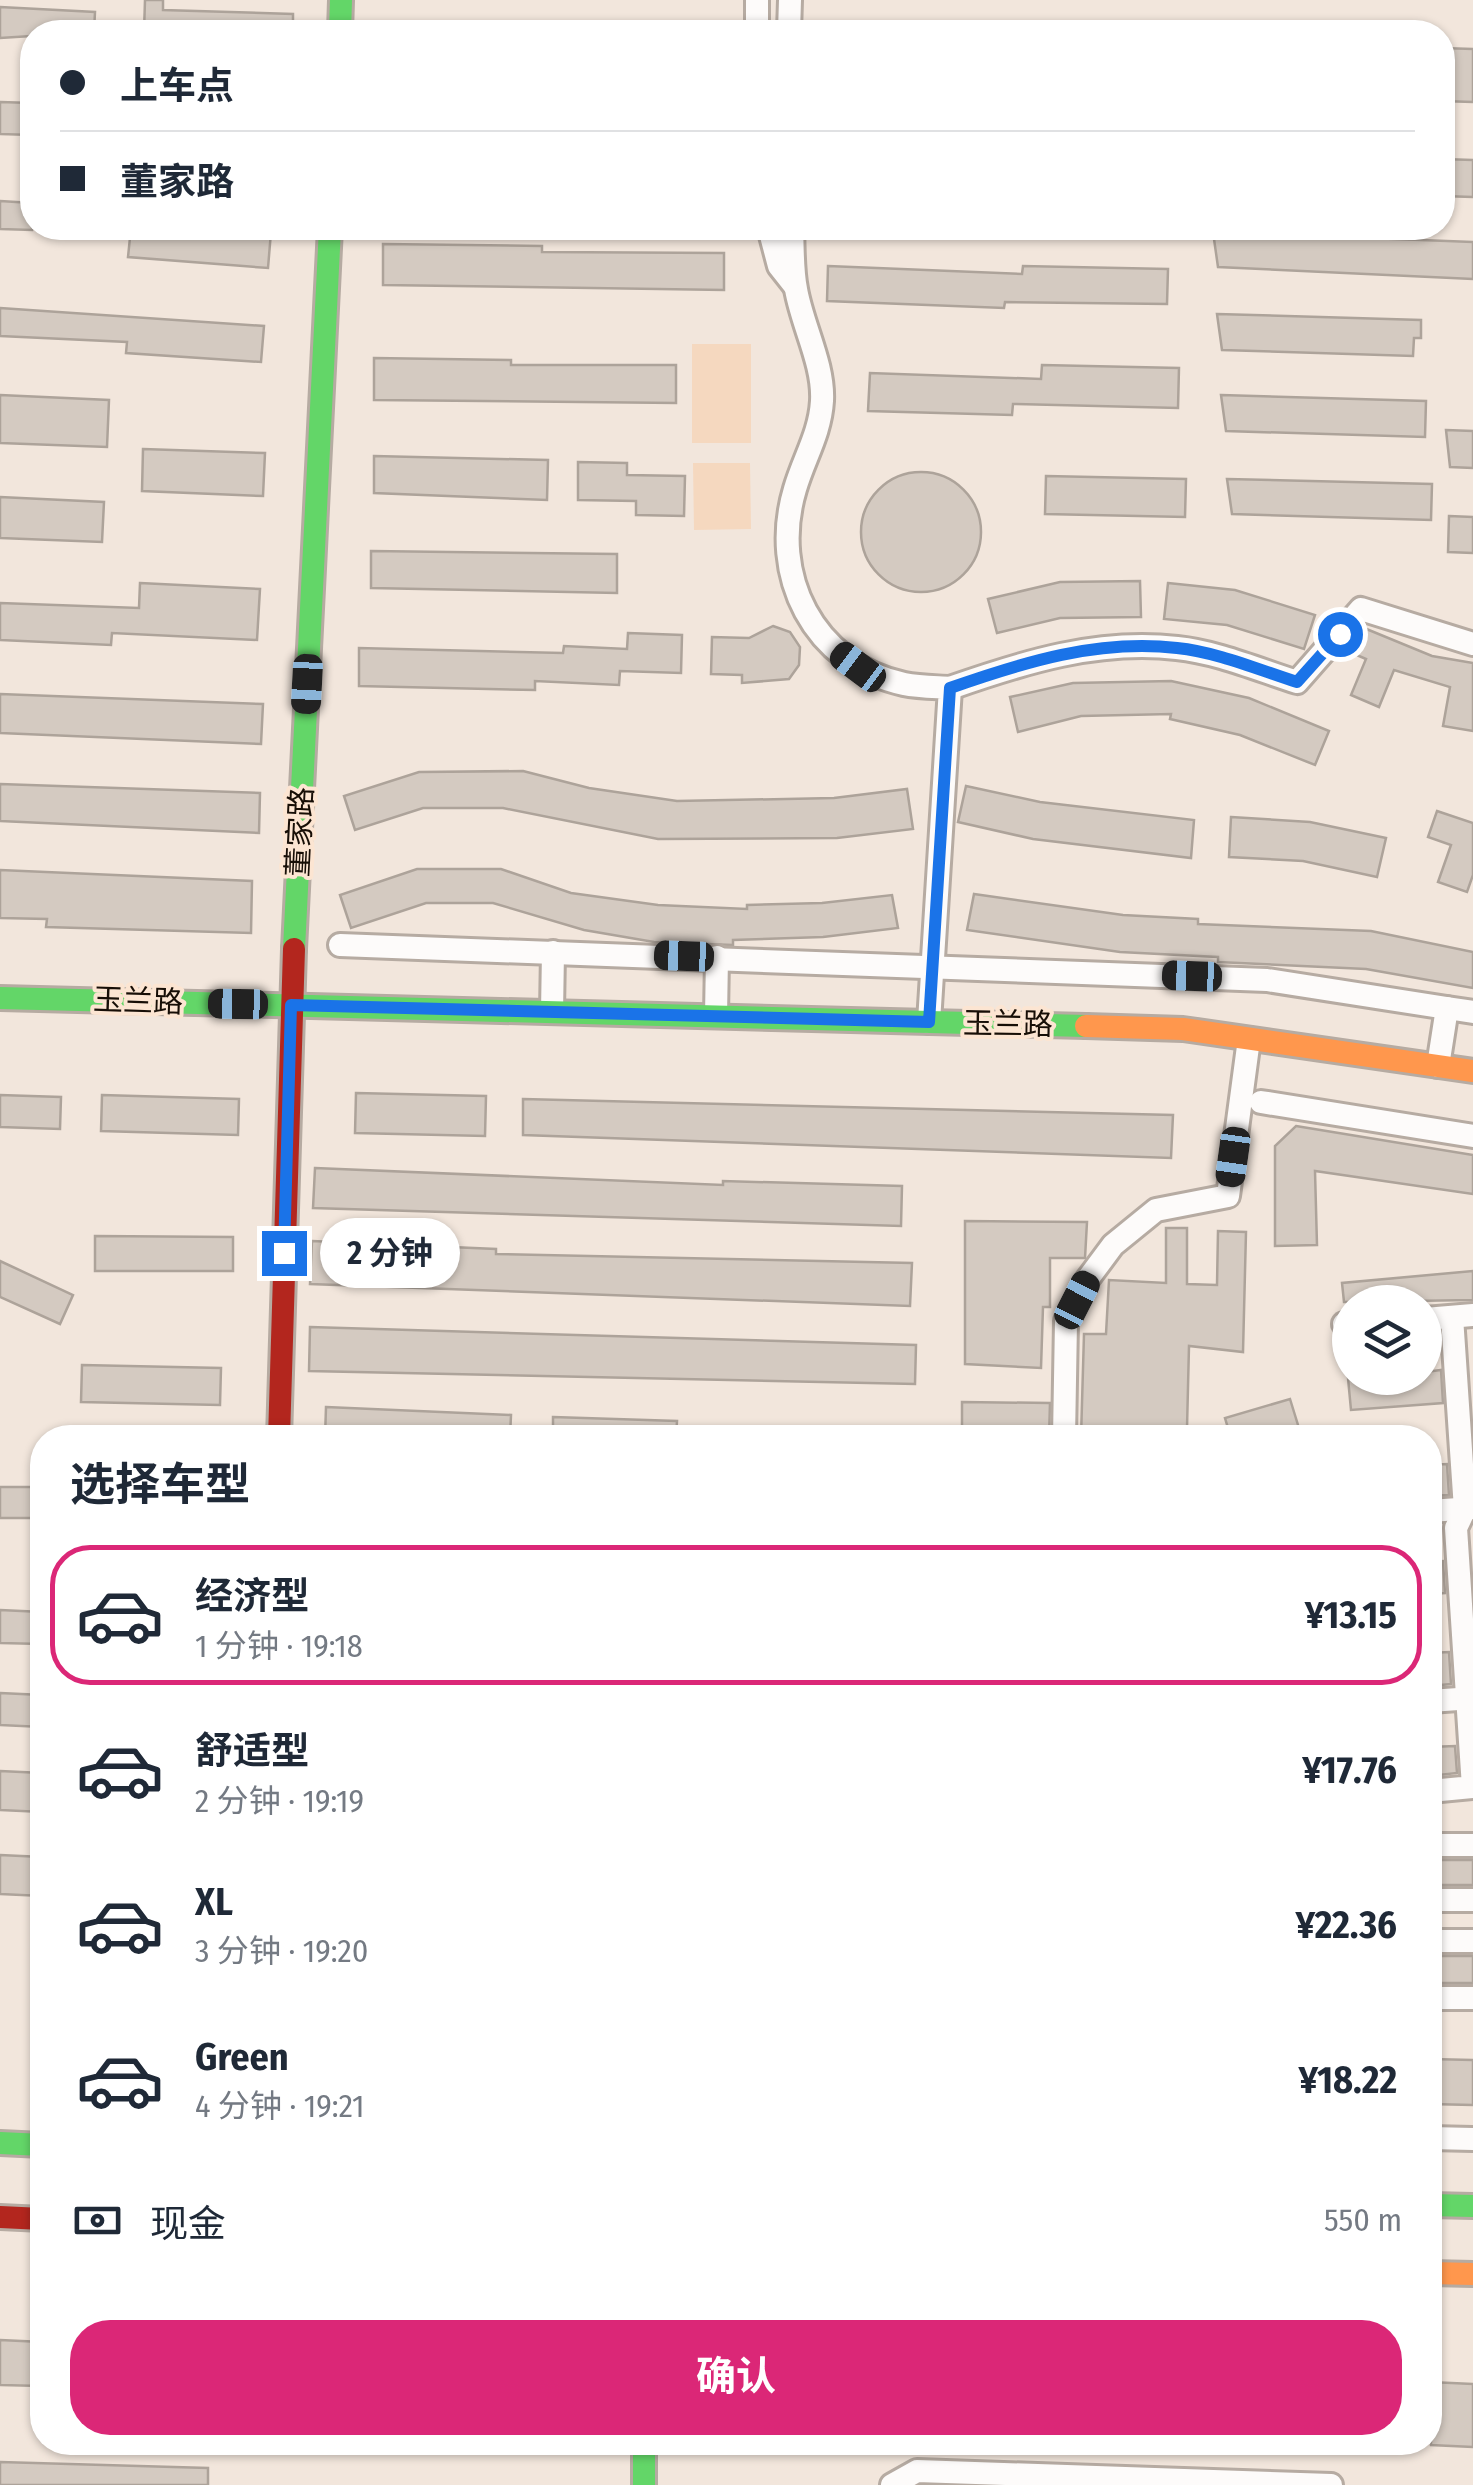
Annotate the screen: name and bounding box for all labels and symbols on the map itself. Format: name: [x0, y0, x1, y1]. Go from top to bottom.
route start: [1318, 612, 1363, 657]
car: [825, 637, 891, 697]
car: [290, 653, 324, 715]
street label: 董家路: [280, 786, 320, 878]
car: [653, 940, 715, 972]
car: [1161, 960, 1223, 992]
street label: 玉兰路: [92, 981, 184, 1021]
car: [208, 988, 268, 1020]
street label: 玉兰路: [963, 1005, 1053, 1043]
car: [1214, 1125, 1252, 1189]
callout: 2 分钟: [319, 1218, 459, 1288]
route end: [262, 1231, 307, 1276]
car: [1050, 1266, 1104, 1334]

